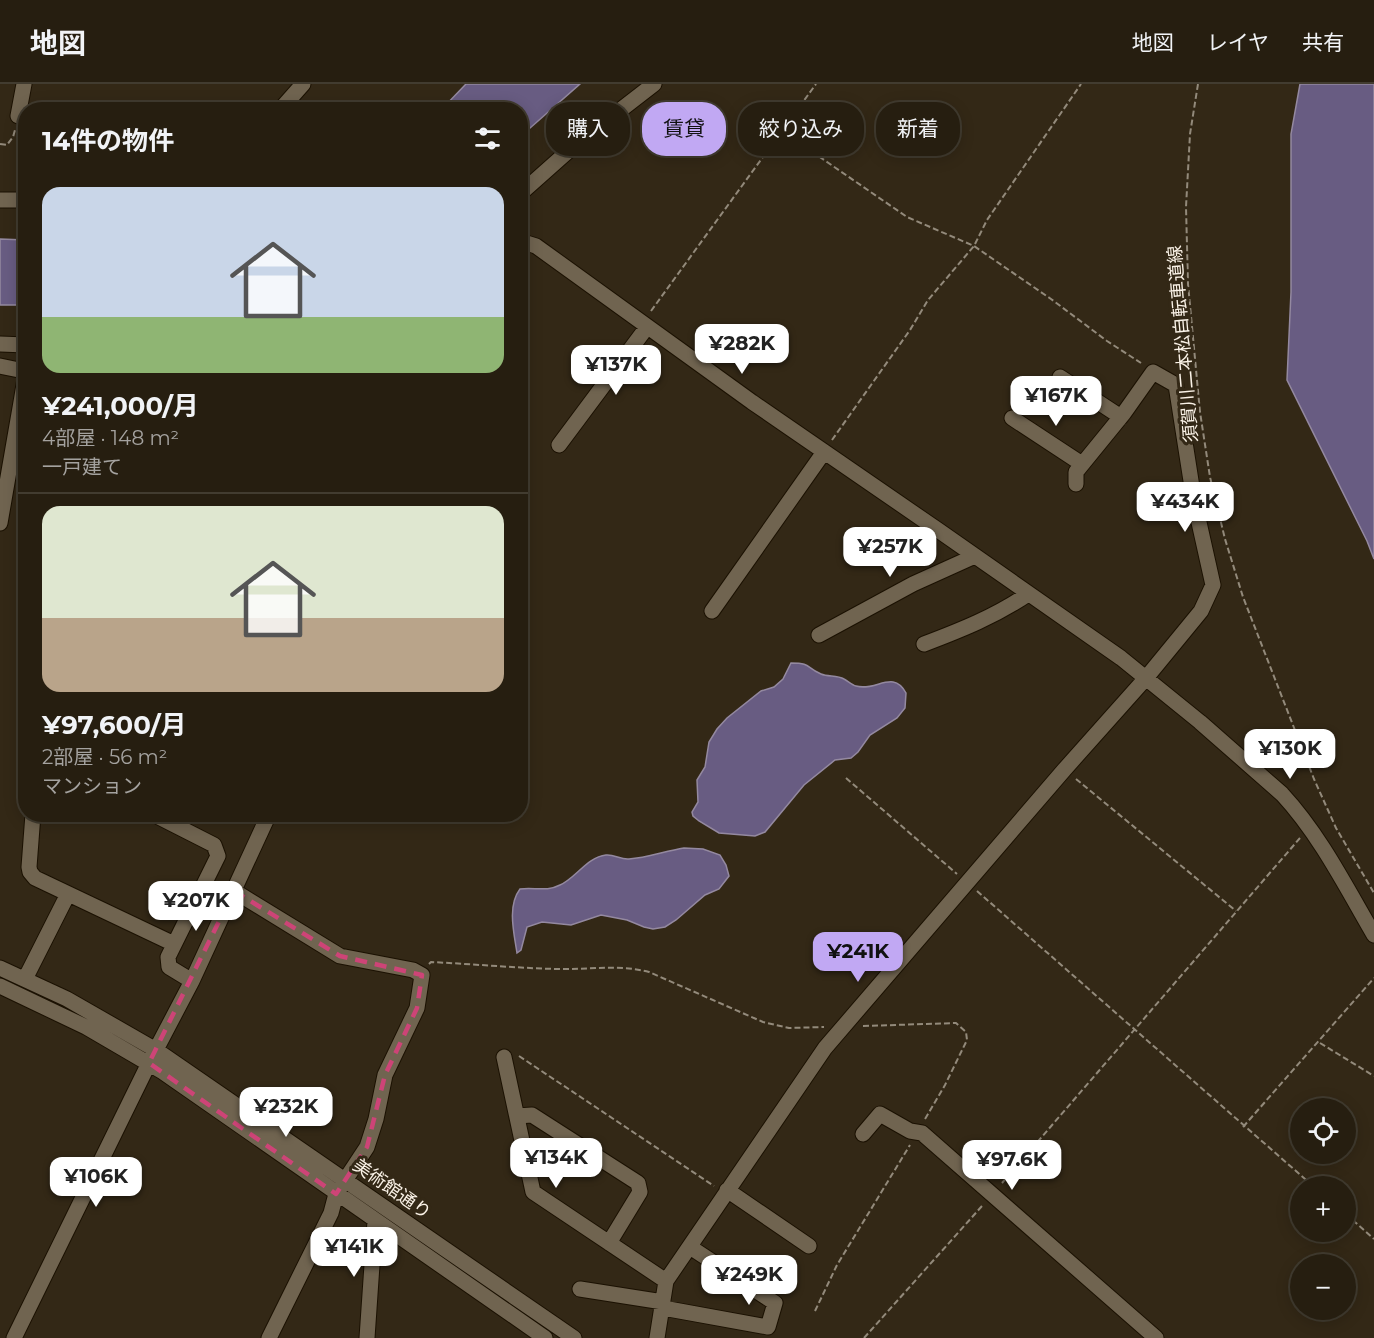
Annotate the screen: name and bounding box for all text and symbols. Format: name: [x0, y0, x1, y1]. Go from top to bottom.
text: 地図: [30, 26, 86, 60]
text: 地図: [1132, 30, 1174, 55]
text: レイヤ: [1207, 30, 1269, 55]
text: 共有: [1302, 30, 1344, 55]
chip: 購入: [546, 102, 630, 156]
chip: 賃貸: [642, 102, 726, 156]
chip: 絞り込み: [738, 102, 864, 156]
chip: 新着: [876, 102, 960, 156]
icon: filters: [471, 122, 504, 155]
text: 14件の物件: [42, 125, 174, 157]
icon: home: [219, 226, 327, 334]
street label: 須賀川二本松自転車道線: [1163, 244, 1203, 444]
pin: ¥282K: [700, 324, 784, 375]
text: ¥282K: [709, 331, 775, 355]
pin: ¥137K: [574, 345, 658, 396]
text: ¥137K: [585, 352, 647, 376]
pin: ¥167K: [1014, 376, 1098, 427]
text: ¥167K: [1024, 383, 1088, 407]
text: ¥241,000/月: [42, 390, 199, 422]
text: 4部屋 · 148 m²: [42, 426, 179, 450]
text: 一戸建て: [42, 455, 122, 479]
pin: ¥434K: [1143, 482, 1227, 533]
text: ¥434K: [1151, 489, 1219, 513]
pin: ¥257K: [848, 527, 932, 578]
text: ¥257K: [857, 534, 923, 558]
icon: home: [219, 545, 327, 653]
text: ¥97,600/月: [42, 709, 186, 741]
pin: ¥130K: [1248, 729, 1332, 780]
text: ¥130K: [1258, 736, 1322, 760]
text: 2部屋 · 56 m²: [42, 745, 167, 769]
text: マンション: [42, 774, 142, 798]
pin: ¥207K: [154, 881, 238, 932]
text: ¥207K: [162, 888, 230, 912]
pin: ¥241K: [816, 932, 900, 983]
text: ¥241K: [827, 939, 889, 963]
pin: ¥232K: [244, 1087, 328, 1138]
text: ¥232K: [254, 1094, 318, 1118]
map controls: [1290, 1098, 1356, 1320]
button: locate: [1290, 1098, 1356, 1164]
pin: ¥134K: [514, 1138, 598, 1189]
pin: ¥97.6K: [963, 1140, 1061, 1191]
text: ¥134K: [524, 1145, 588, 1169]
text: ¥97.6K: [976, 1147, 1048, 1171]
street label: 美術館通り: [349, 1154, 435, 1224]
pin: ¥106K: [54, 1157, 138, 1208]
text: ¥106K: [64, 1164, 128, 1188]
button: +: [1290, 1176, 1356, 1242]
pin: ¥141K: [312, 1227, 396, 1278]
text: ¥141K: [324, 1234, 384, 1258]
button: −: [1290, 1254, 1356, 1320]
pin: ¥249K: [707, 1255, 791, 1306]
text: ¥249K: [715, 1262, 783, 1286]

